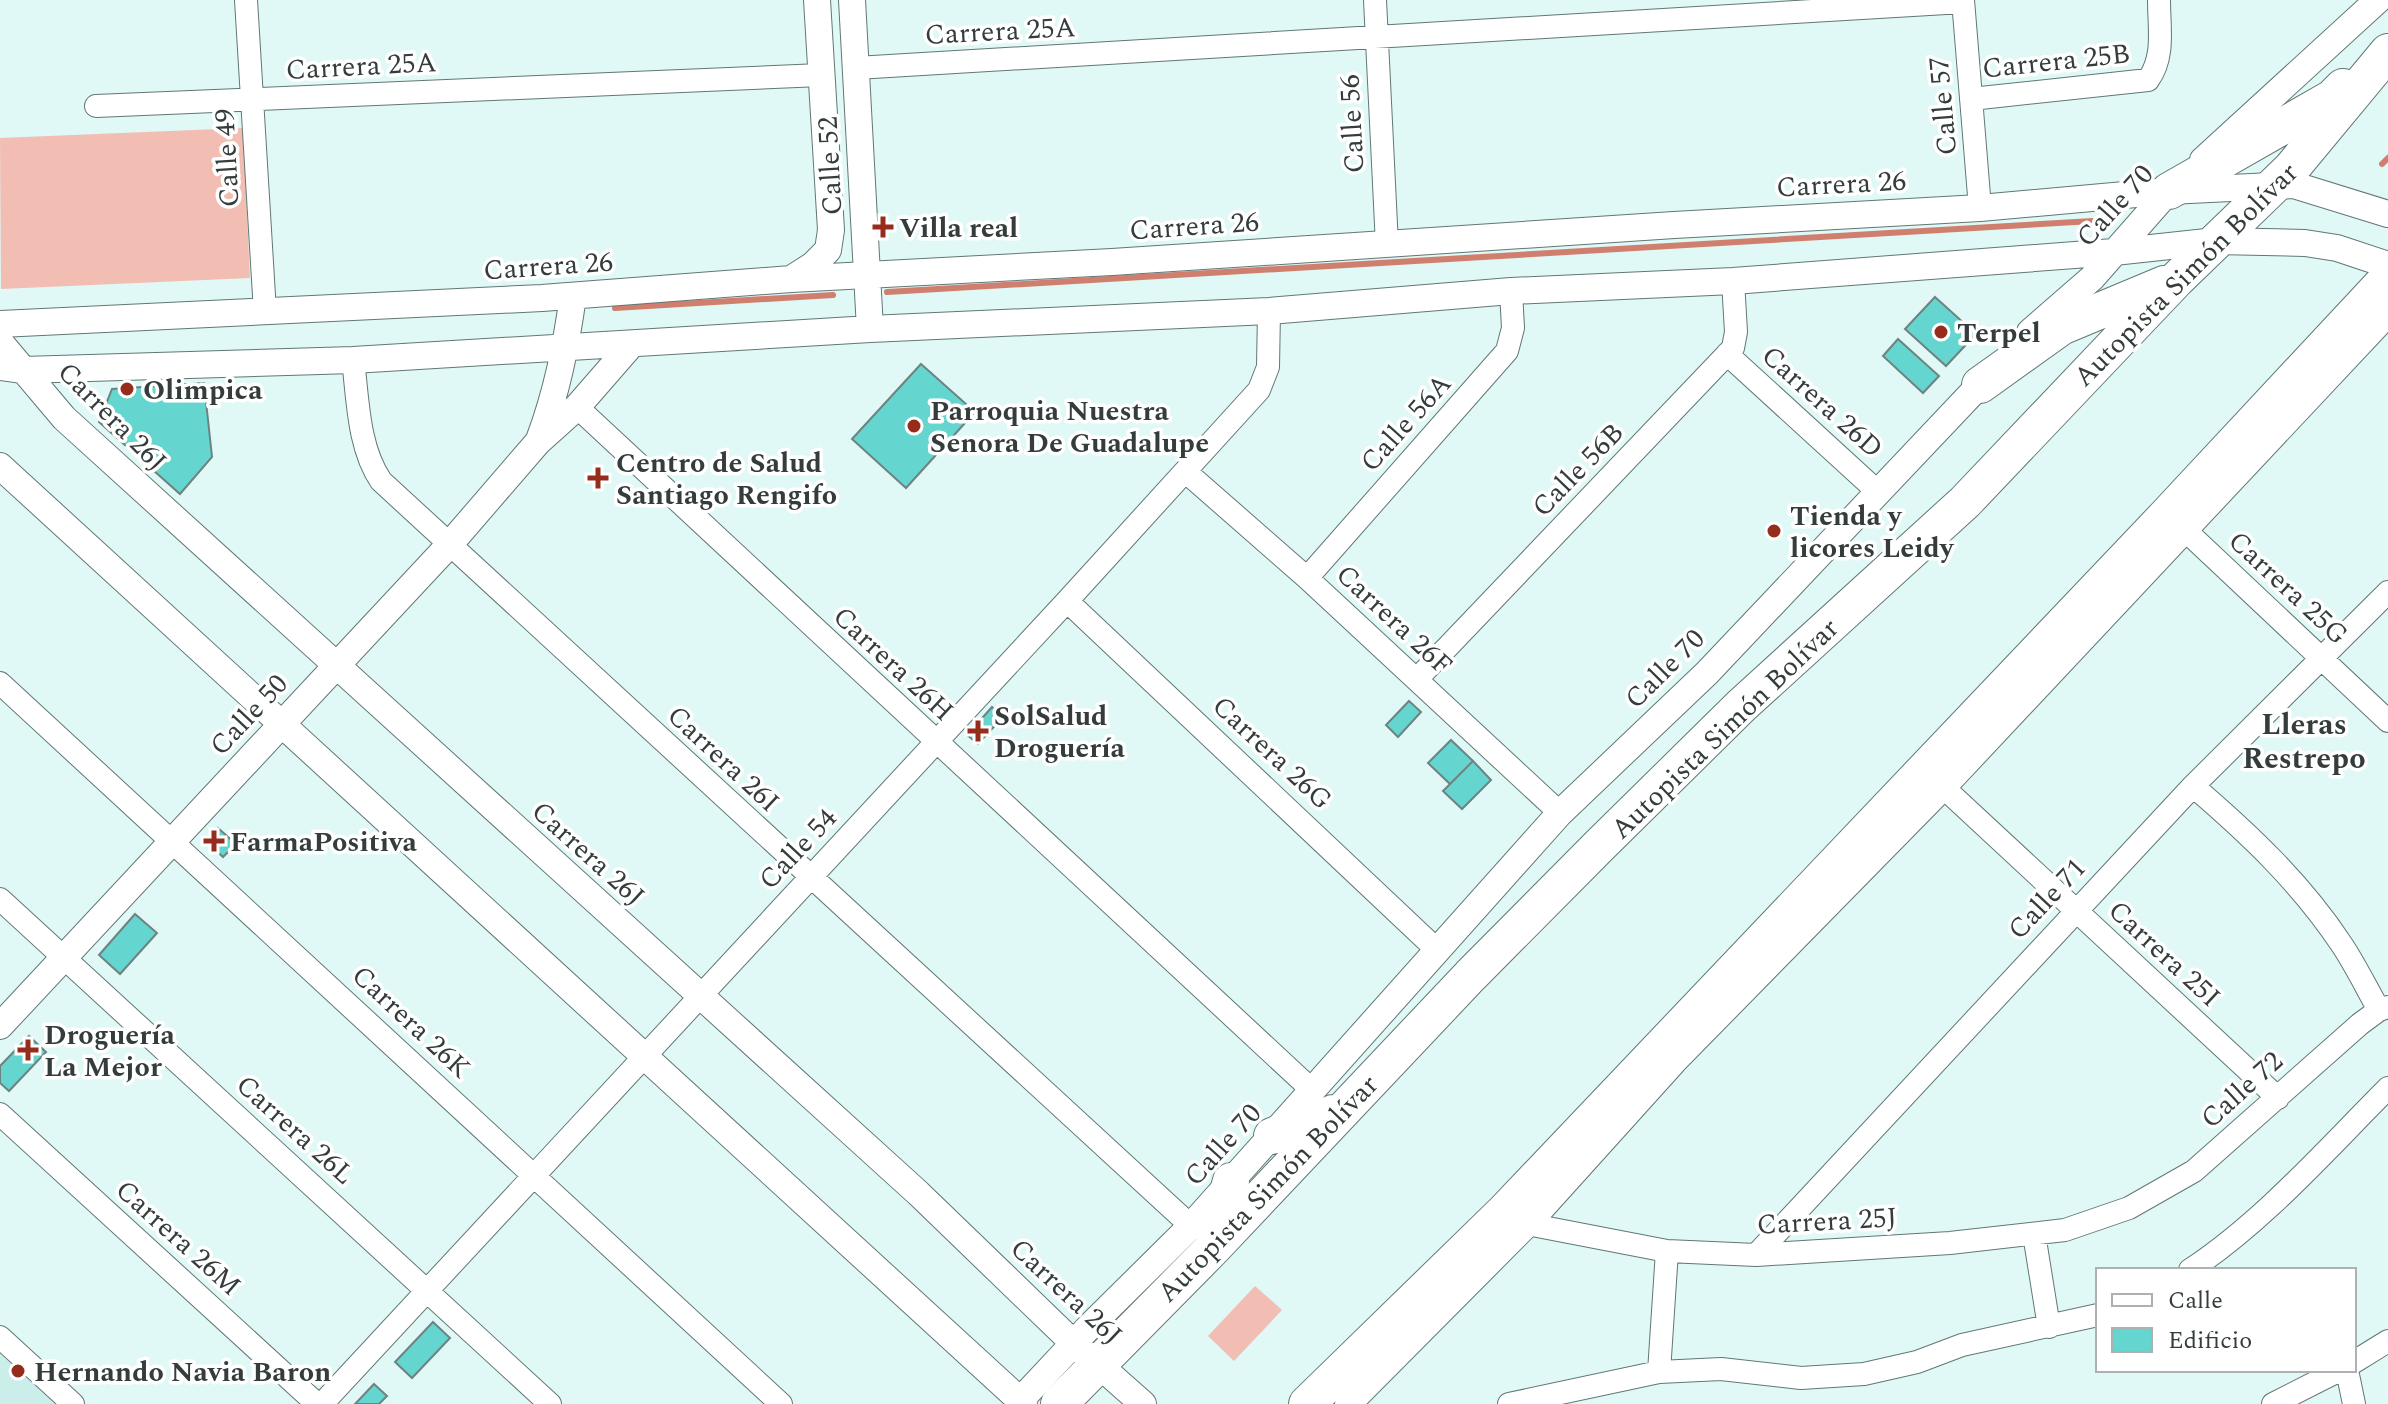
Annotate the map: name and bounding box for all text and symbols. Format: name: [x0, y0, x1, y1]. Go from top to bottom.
street label: Carrera 25A: [924, 6, 1077, 57]
street label: Carrera 25B: [1980, 32, 2132, 91]
street label: Carrera 25A: [285, 41, 438, 92]
street label: Calle 57: [1918, 55, 1969, 157]
street label: Calle 56: [1328, 73, 1377, 174]
street label: Calle 49: [203, 107, 252, 208]
street label: Calle 52: [806, 115, 855, 216]
street label: Autopista Simón Bolívar: [2064, 153, 2309, 398]
street label: Calle 70: [2066, 155, 2164, 257]
street label: Carrera 26: [1775, 160, 1907, 209]
street label: Carrera 26: [1128, 201, 1260, 252]
place label: Villa real: [899, 207, 1018, 250]
marker: Villa real: [874, 218, 892, 236]
street label: Carrera 26: [482, 241, 614, 292]
place label: Terpel: [1957, 312, 2041, 355]
marker: Terpel: [1932, 323, 1950, 341]
street label: Carrera 26D: [1751, 335, 1893, 469]
street label: Carrera 26J: [47, 352, 177, 482]
street label: Calle 56A: [1350, 364, 1462, 482]
place label: Olimpica: [143, 369, 263, 412]
marker: Olimpica: [118, 380, 136, 398]
place label: Parroquia Nuestra Senora De Guadalupe: [930, 390, 1209, 465]
street label: Calle 56B: [1522, 413, 1634, 527]
marker: Parroquia Nuestra Senora De Guadalupe: [905, 417, 923, 435]
place label: Centro de Salud Santiago Rengifo: [616, 442, 837, 517]
marker: Centro de Salud Santiago Rengifo: [587, 467, 609, 489]
place label: Tienda y licores Leidy: [1790, 495, 1955, 570]
street label: Carrera 25G: [2218, 521, 2358, 655]
marker: Tienda y licores Leidy: [1765, 522, 1783, 540]
street label: Carrera 26F: [1326, 554, 1462, 686]
street label: Carrera 26H: [823, 596, 963, 732]
street label: Autopista Simón Bolívar: [1601, 608, 1849, 850]
street label: Calle 70: [1615, 619, 1715, 719]
street label: Calle 50: [200, 664, 299, 766]
street label: Carrera 26G: [1202, 686, 1342, 820]
street label: Carrera 26I: [657, 695, 789, 823]
place label: SolSalud Droguería: [994, 695, 1125, 770]
district label: Lleras Restrepo: [2242, 702, 2366, 782]
marker: SolSalud Droguería: [969, 722, 987, 740]
street label: Carrera 26J: [521, 791, 655, 917]
street label: Calle 54: [749, 798, 848, 900]
place label: FarmaPositiva: [230, 821, 417, 864]
marker: FarmaPositiva: [205, 832, 223, 850]
street label: Calle 71: [1998, 848, 2097, 950]
street label: Carrera 25I: [2098, 890, 2230, 1018]
street label: Carrera 26K: [341, 955, 481, 1089]
place label: Droguería La Mejor: [44, 1014, 175, 1089]
marker: Droguería La Mejor: [19, 1041, 37, 1059]
street label: Calle 72: [2191, 1041, 2293, 1139]
street label: Carrera 26L: [226, 1065, 364, 1195]
street label: Autopista Simón Bolívar: [1147, 1065, 1389, 1313]
street label: Calle 70: [1174, 1094, 1272, 1196]
street label: Carrera 26M: [105, 1170, 251, 1307]
street label: Carrera 25J: [1756, 1196, 1899, 1247]
street label: Carrera 26J: [1000, 1228, 1132, 1356]
legend: [2096, 1268, 2356, 1372]
text: Calle: [2168, 1283, 2223, 1319]
text: Edificio: [2168, 1323, 2252, 1359]
place label: Hernando Navia Baron: [34, 1351, 331, 1394]
marker: Hernando Navia Baron: [9, 1362, 27, 1380]

